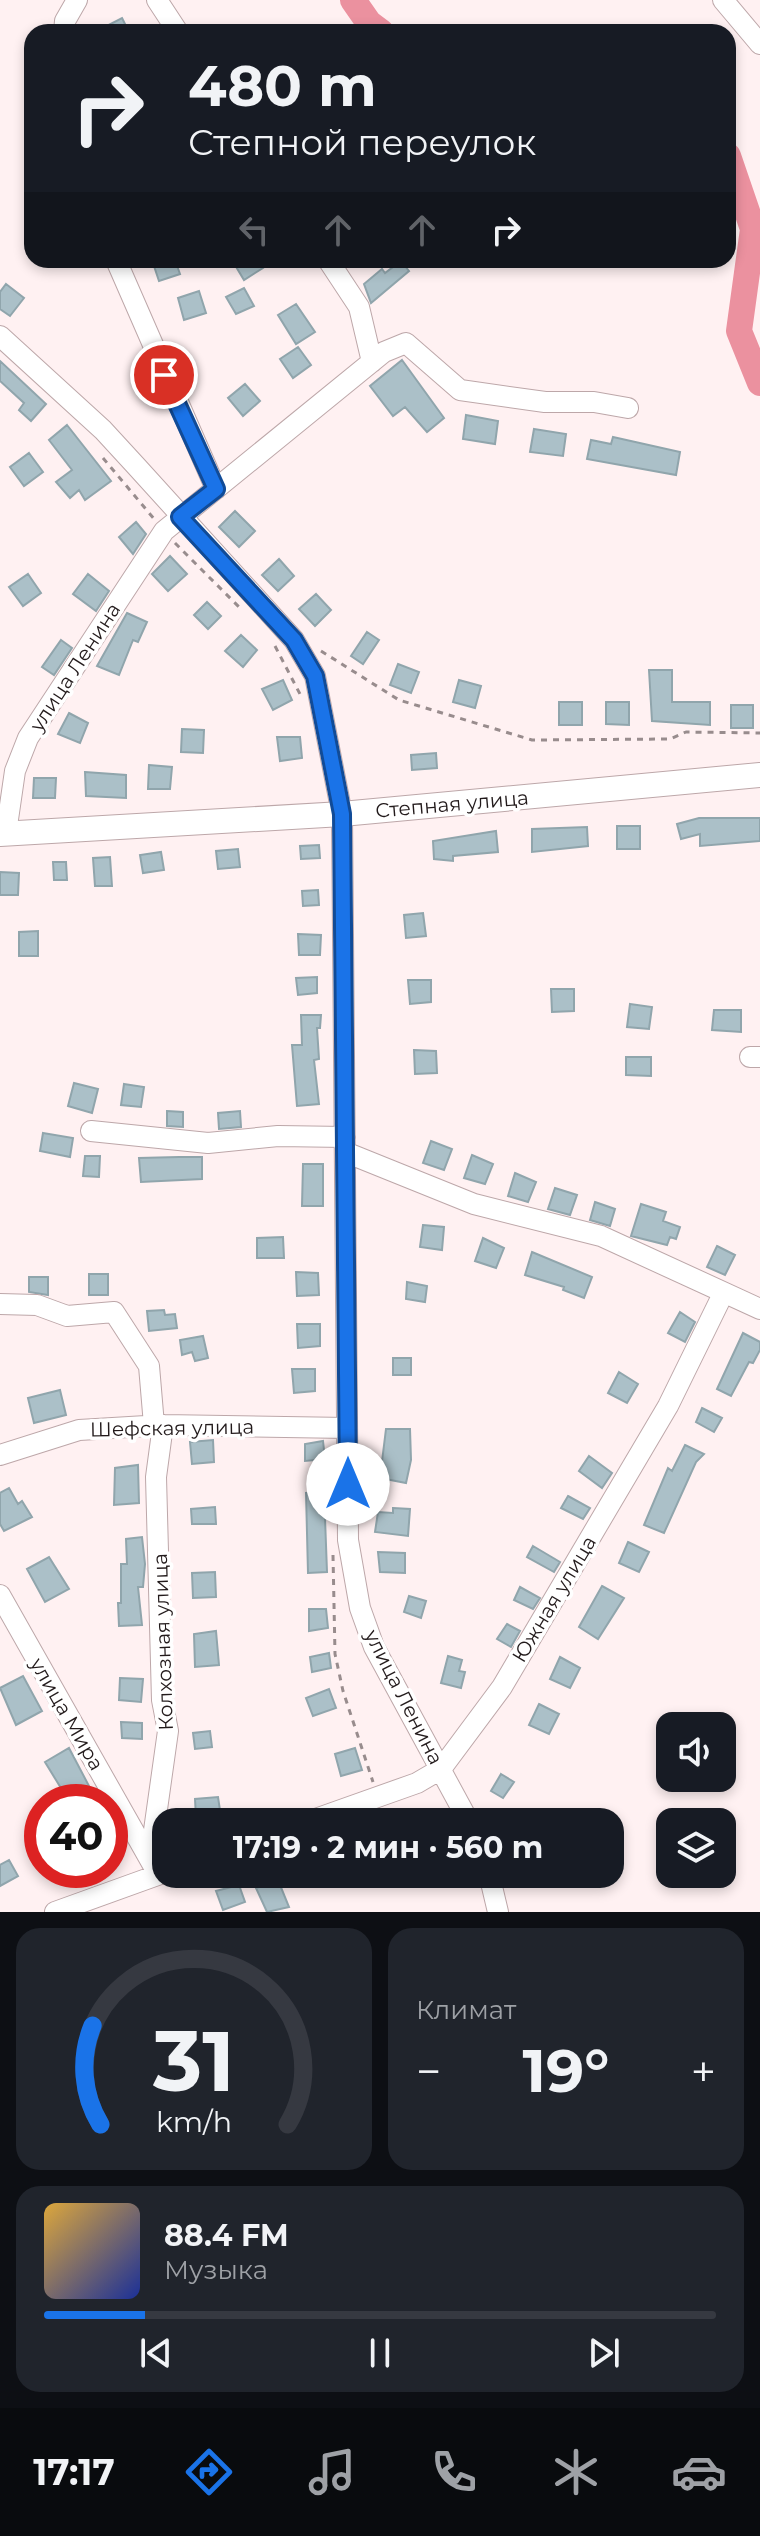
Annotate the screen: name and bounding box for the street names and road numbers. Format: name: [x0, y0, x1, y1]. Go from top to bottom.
street label: улица Ленина: [24, 598, 125, 737]
street label: Степная улица: [374, 785, 530, 823]
street label: Шефская улица: [90, 1415, 254, 1441]
street label: Южная улица: [507, 1531, 601, 1667]
street label: Колхозная улица: [148, 1553, 178, 1731]
street label: улица Ленина: [359, 1625, 448, 1768]
street label: улица Мира: [25, 1653, 109, 1775]

